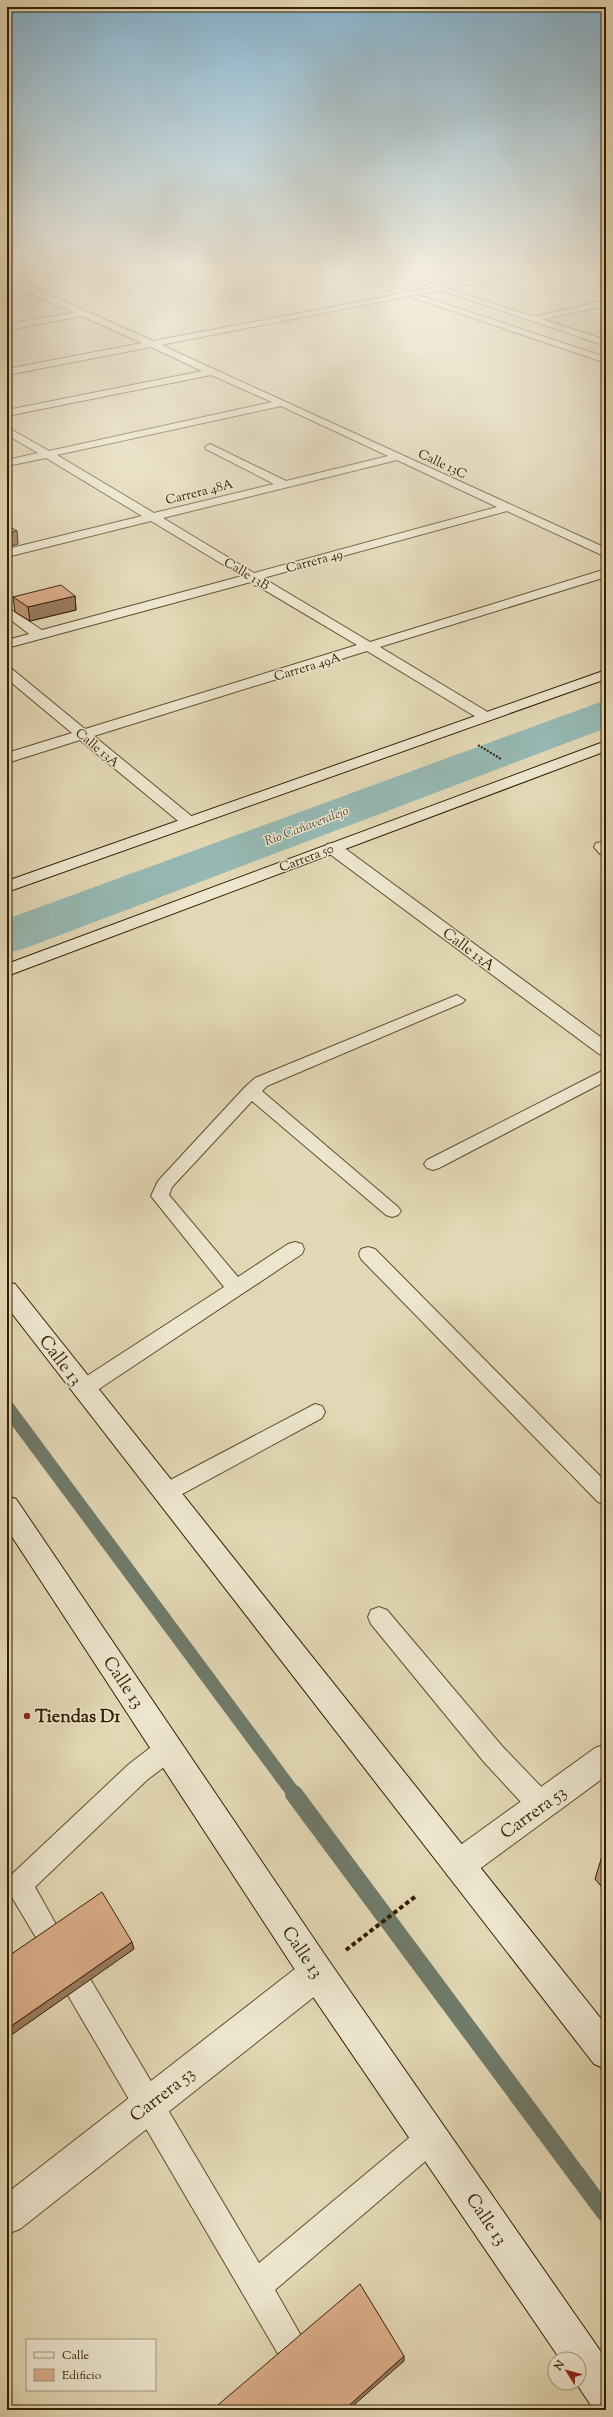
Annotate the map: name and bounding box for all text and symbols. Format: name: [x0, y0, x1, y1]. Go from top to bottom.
street label: Calle 13C: [415, 446, 470, 484]
street label: Carrera 48A: [164, 476, 236, 510]
street label: Carrera 49: [284, 546, 345, 578]
street label: Calle 13B: [220, 554, 272, 595]
street label: Carrera 49A: [272, 649, 344, 687]
street label: Calle 13A: [71, 725, 123, 773]
water label: Río Cañaveralejo: [262, 803, 352, 851]
street label: Carrera 50: [277, 840, 337, 877]
street label: Calle 13A: [438, 924, 499, 977]
street label: Calle 13: [32, 1330, 87, 1392]
street label: Calle 13: [95, 1652, 149, 1714]
place label: Tiendas D1: [35, 1705, 121, 1731]
marker: Tiendas D1: [22, 1711, 32, 1721]
street label: Carrera 53: [496, 1781, 573, 1847]
street label: Calle 13: [274, 1922, 328, 1984]
street label: Carrera 53: [125, 2062, 201, 2129]
street label: Calle 13: [458, 2189, 512, 2251]
legend: [26, 2339, 156, 2391]
text: Calle: [62, 2347, 90, 2365]
north arrow: [547, 2351, 587, 2391]
text: N: [550, 2357, 569, 2375]
text: Edificio: [62, 2367, 102, 2385]

